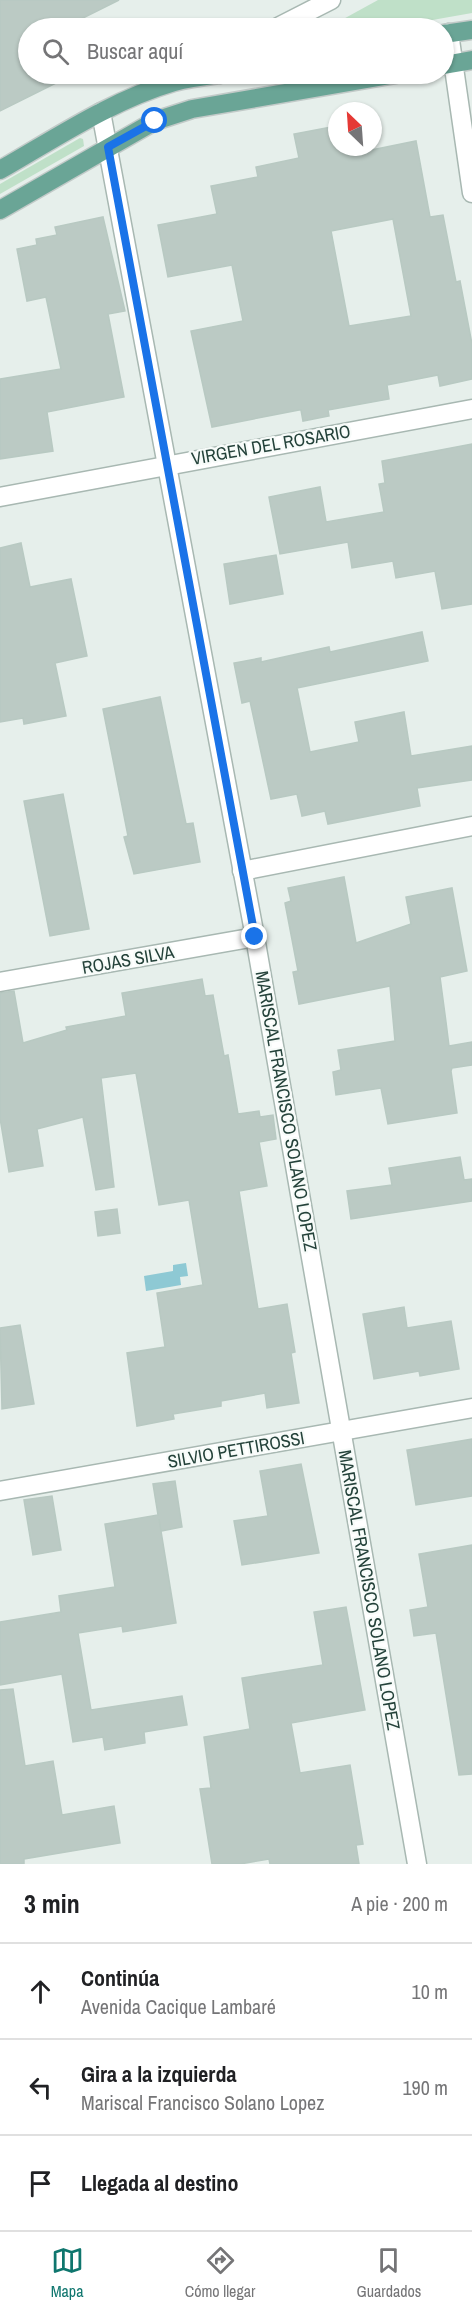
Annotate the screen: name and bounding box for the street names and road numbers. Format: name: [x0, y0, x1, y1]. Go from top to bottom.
street label: VIRGEN DEL ROSARIO: [189, 418, 352, 471]
street label: ROJAS SILVA: [80, 939, 176, 980]
street label: MARISCAL FRANCISCO SOLANO LOPEZ: [250, 969, 323, 1253]
street label: SILVIO PETTIROSSI: [166, 1425, 306, 1474]
street label: MARISCAL FRANCISCO SOLANO LOPEZ: [333, 1448, 406, 1732]

